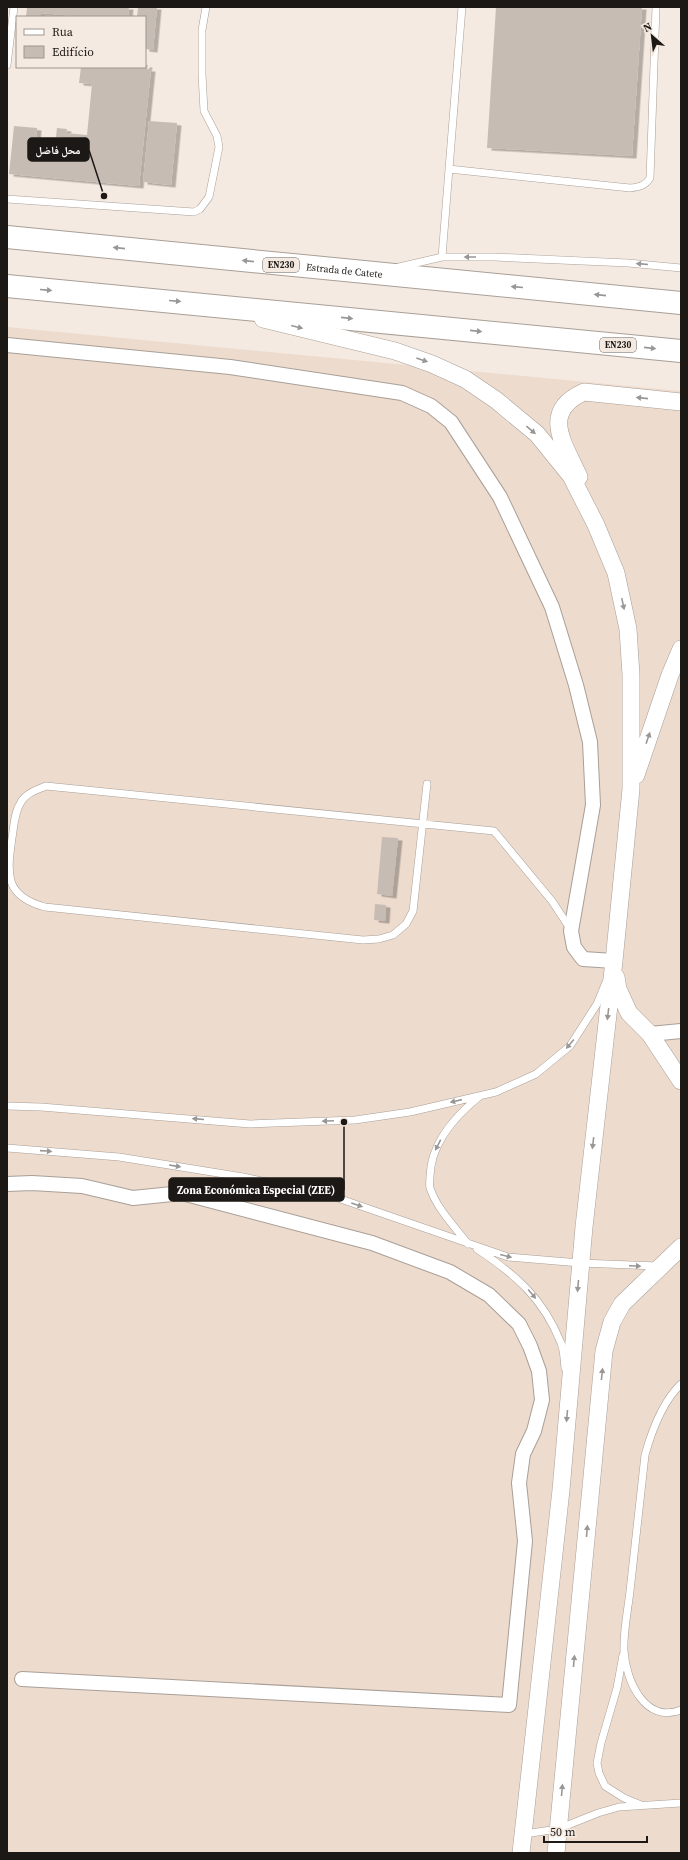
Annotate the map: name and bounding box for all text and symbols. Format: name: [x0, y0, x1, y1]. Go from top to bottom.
legend: [16, 16, 146, 68]
north arrow: [632, 16, 672, 56]
text: N: [640, 19, 655, 36]
text: Rua: [52, 24, 74, 40]
text: Edifício: [52, 44, 94, 60]
callout: محل فاضل: [28, 138, 89, 161]
text: محل فاضل: [36, 143, 80, 158]
one-way arrow: [113, 245, 125, 252]
one-way arrow: [463, 254, 476, 260]
one-way arrow: [242, 258, 254, 265]
road number: EN230: [263, 258, 299, 272]
street label: Estrada de Catete: [305, 260, 383, 281]
one-way arrow: [636, 261, 648, 268]
one-way arrow: [511, 284, 523, 291]
one-way arrow: [40, 286, 52, 293]
one-way arrow: [594, 292, 606, 299]
one-way arrow: [169, 298, 181, 305]
one-way arrow: [340, 315, 353, 321]
one-way arrow: [291, 324, 303, 330]
one-way arrow: [470, 327, 482, 334]
road number: EN230: [600, 338, 636, 352]
one-way arrow: [644, 345, 656, 352]
one-way arrow: [417, 358, 429, 364]
one-way arrow: [636, 395, 648, 401]
one-way arrow: [526, 425, 537, 434]
one-way arrow: [620, 598, 626, 610]
one-way arrow: [646, 732, 652, 744]
one-way arrow: [605, 1008, 611, 1020]
one-way arrow: [565, 1039, 574, 1050]
one-way arrow: [450, 1098, 462, 1104]
one-way arrow: [192, 1116, 204, 1123]
one-way arrow: [322, 1117, 334, 1124]
one-way arrow: [590, 1137, 596, 1149]
one-way arrow: [435, 1139, 442, 1151]
one-way arrow: [40, 1148, 52, 1155]
one-way arrow: [169, 1163, 181, 1169]
callout: Zona Económica Especial (ZEE): [169, 1178, 344, 1201]
text: Zona Económica Especial (ZEE): [177, 1183, 335, 1198]
one-way arrow: [351, 1202, 363, 1208]
one-way arrow: [500, 1253, 512, 1259]
one-way arrow: [629, 1262, 641, 1269]
one-way arrow: [575, 1280, 581, 1292]
one-way arrow: [527, 1288, 536, 1299]
one-way arrow: [599, 1368, 605, 1380]
one-way arrow: [563, 1409, 570, 1422]
one-way arrow: [583, 1525, 590, 1537]
one-way arrow: [571, 1655, 578, 1667]
one-way arrow: [559, 1784, 565, 1796]
scale bar: [544, 1818, 647, 1844]
text: 50 m: [550, 1824, 576, 1840]

